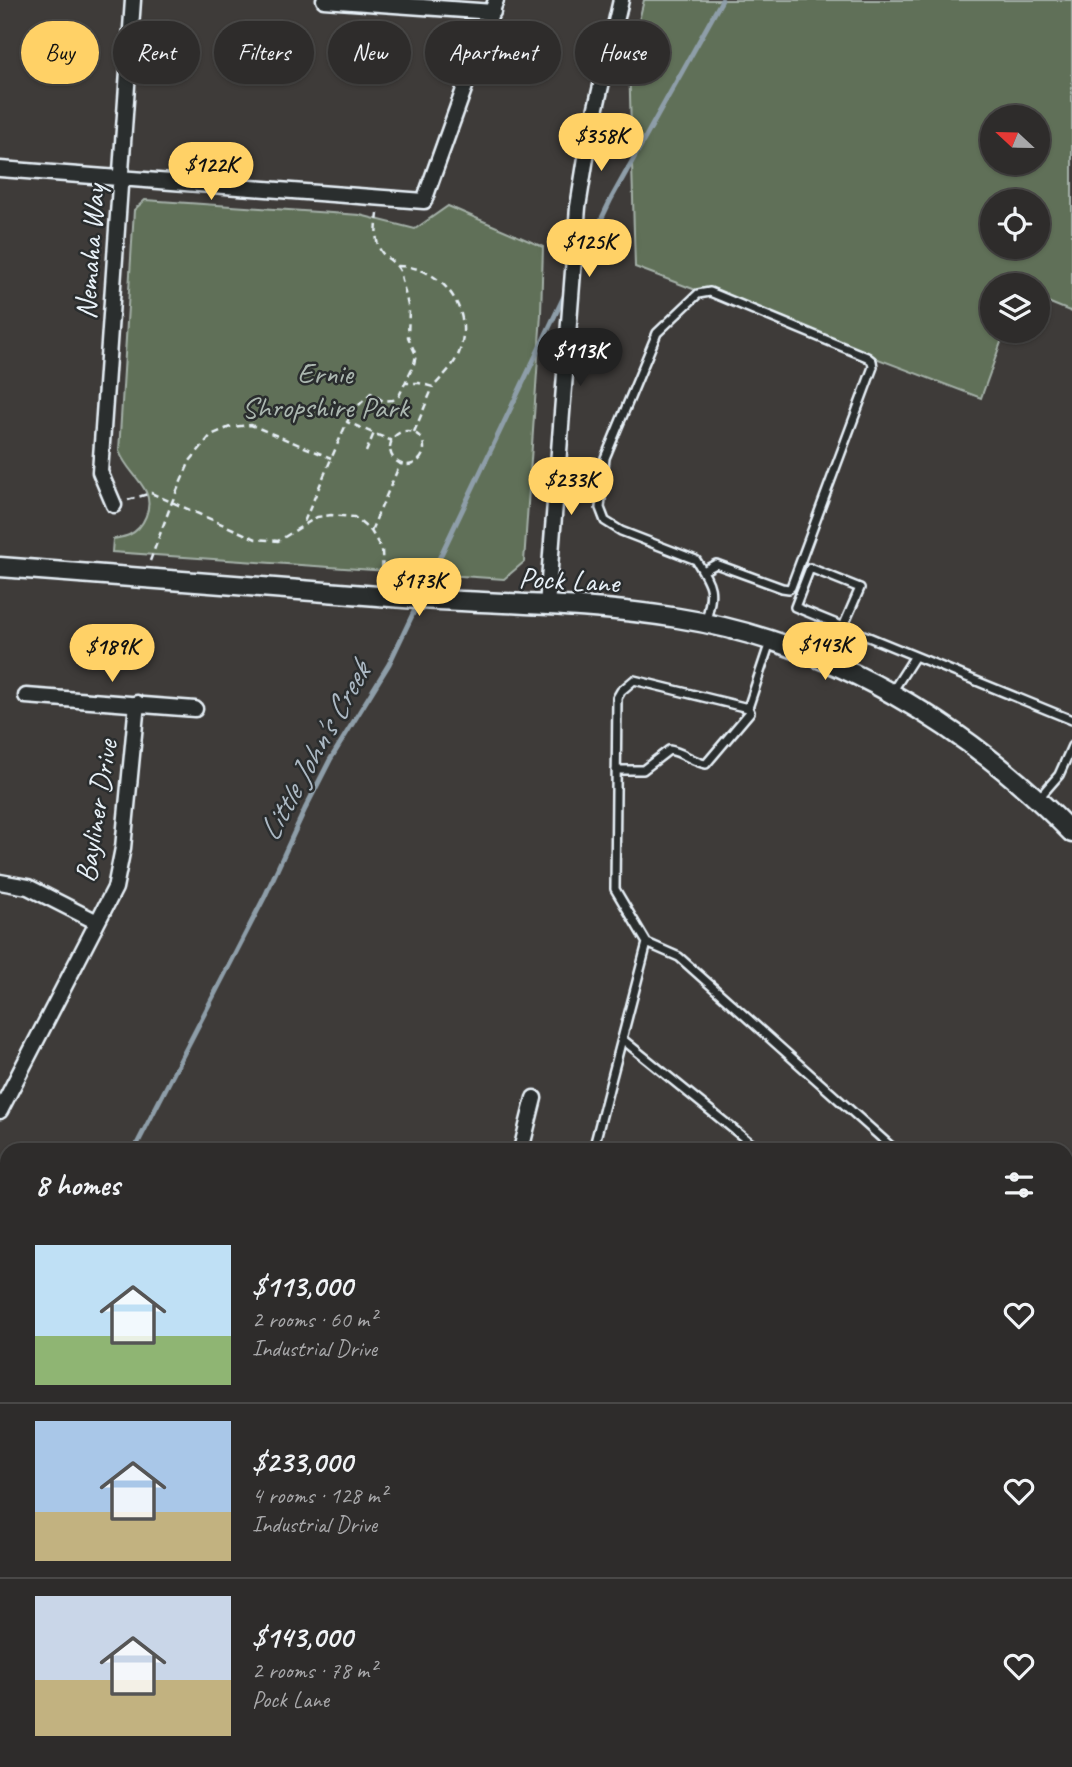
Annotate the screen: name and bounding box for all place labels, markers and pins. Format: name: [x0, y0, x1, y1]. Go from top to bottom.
pin: $358K: [552, 114, 650, 173]
pin: $122K: [162, 142, 260, 202]
pin: $125K: [540, 219, 638, 279]
pin: $113K: [531, 328, 629, 388]
pin: $233K: [522, 458, 620, 517]
pin: $173K: [370, 558, 468, 618]
pin: $143K: [776, 622, 874, 682]
pin: $189K: [63, 624, 161, 684]

